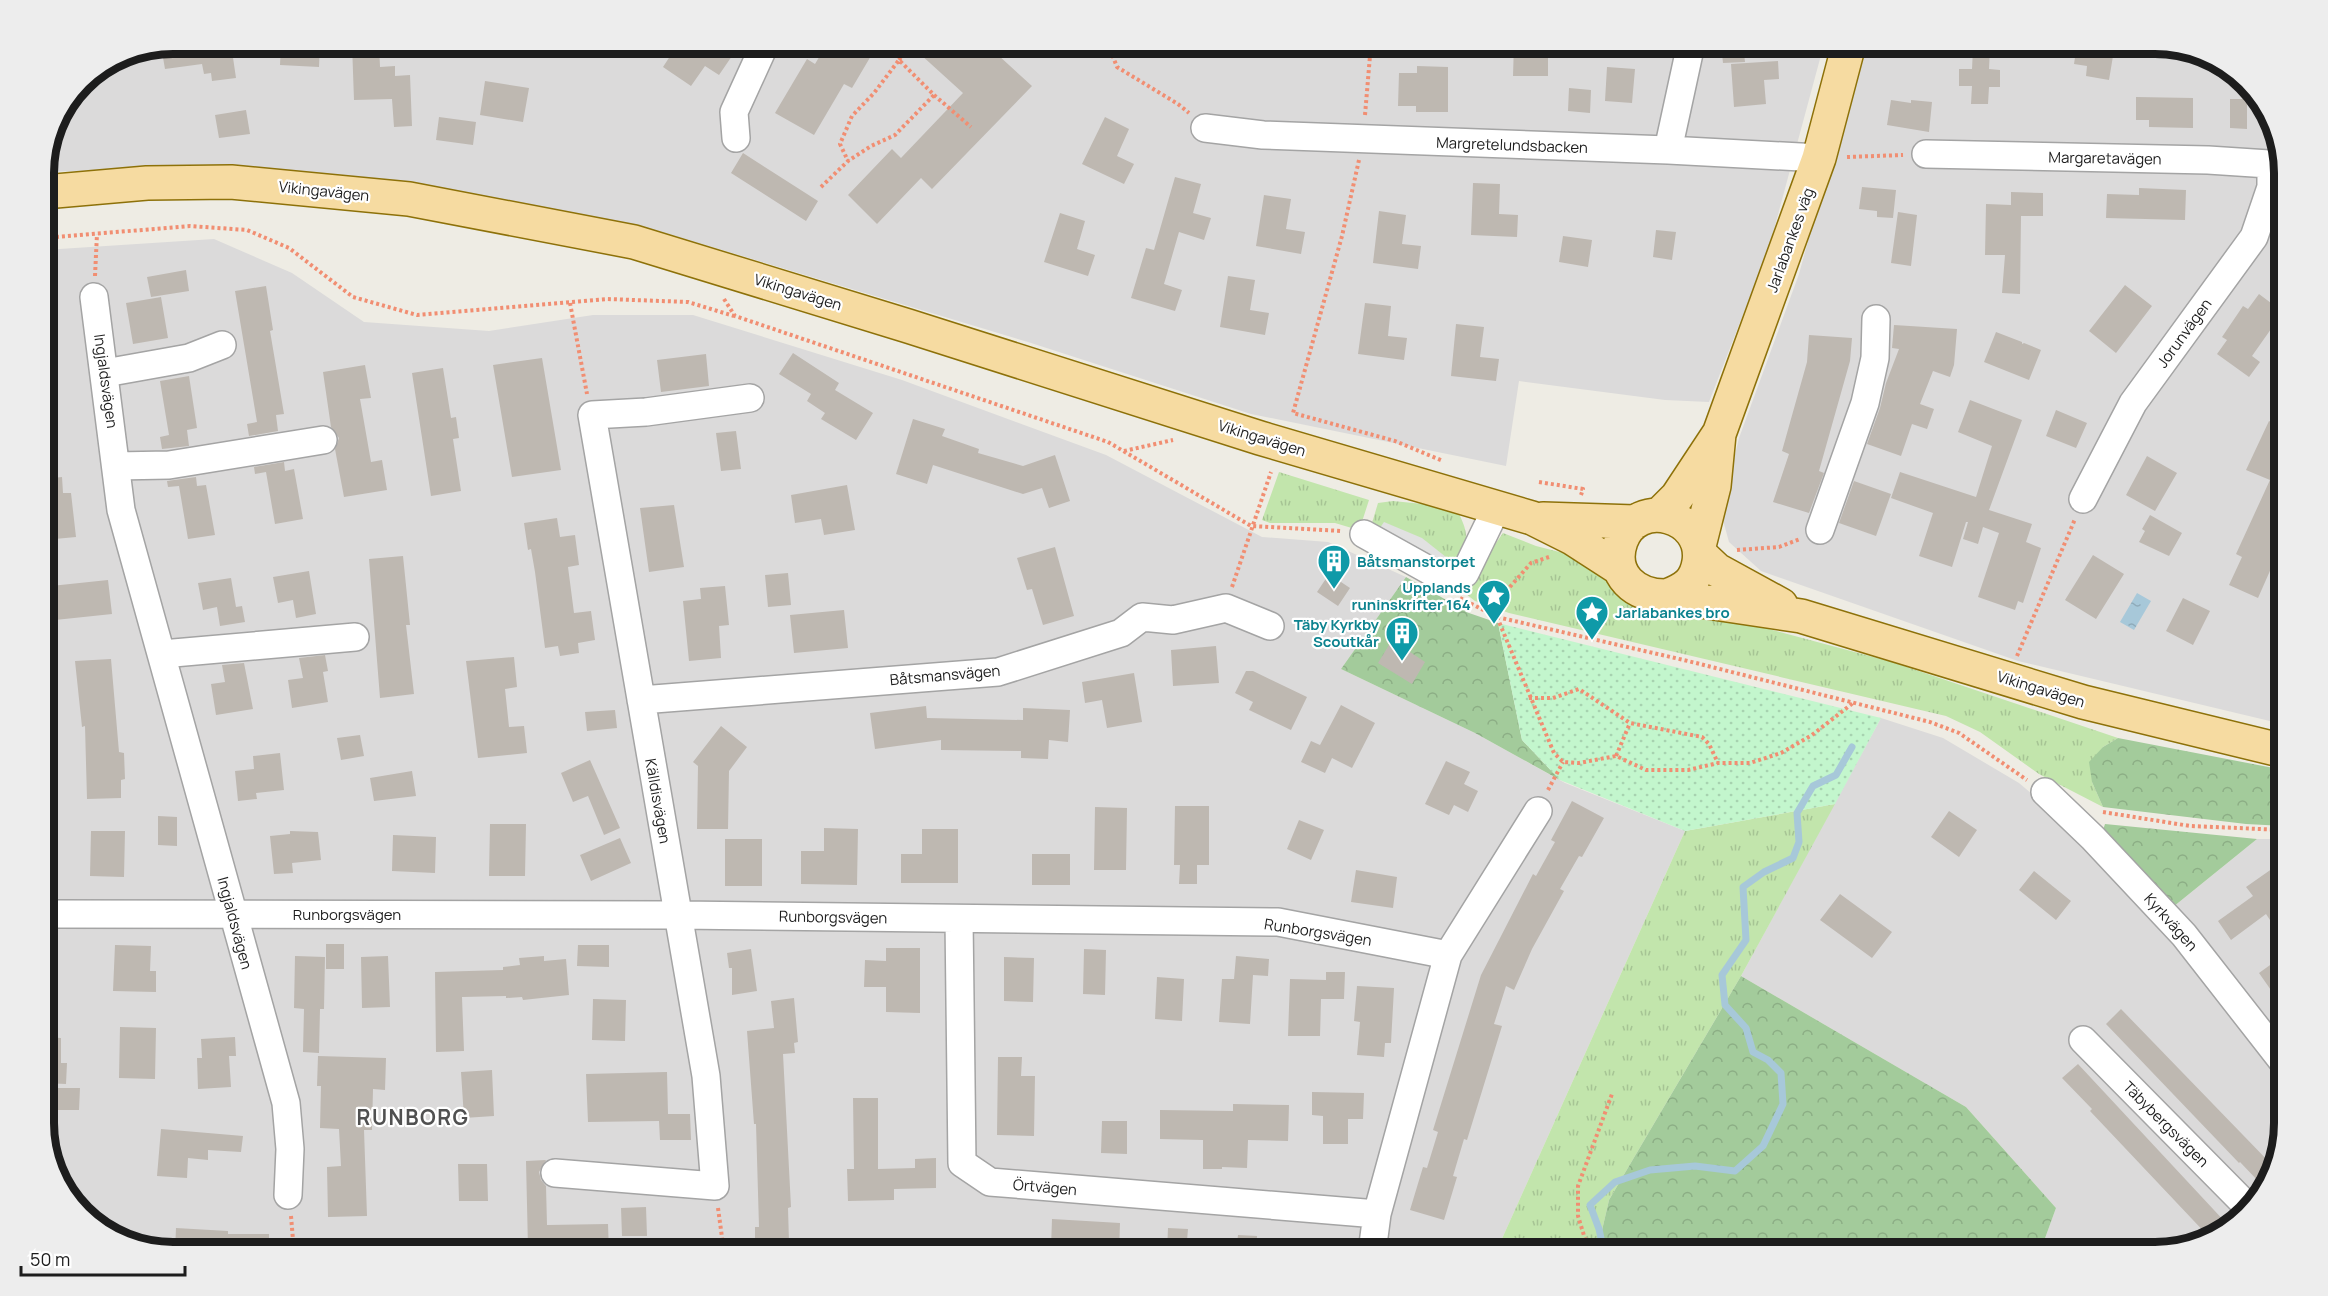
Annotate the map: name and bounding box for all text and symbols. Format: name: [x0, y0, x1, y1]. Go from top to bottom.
street label: Margretelundsbacken: [1436, 132, 1588, 158]
street label: Margaretavägen: [2048, 147, 2162, 169]
street label: Vikingavägen: [278, 176, 370, 206]
street label: Jarlabankes väg: [1761, 185, 1819, 295]
street label: Vikingavägen: [751, 269, 845, 315]
street label: Jorunvägen: [2152, 294, 2216, 372]
street label: Ingjaldsvägen: [89, 332, 123, 430]
street label: Vikingavägen: [1215, 415, 1309, 461]
building icon: Båtsmanstorpet: [1316, 543, 1352, 590]
place label: Båtsmanstorpet: [1357, 551, 1475, 572]
place label: Upplands runinskrifter 164: [1351, 577, 1471, 615]
place icon: Upplands runinskrifter 164: [1476, 578, 1512, 625]
place icon: Jarlabankes bro: [1574, 594, 1610, 641]
place label: Jarlabankes bro: [1615, 602, 1730, 623]
place label: Täby Kyrkby Scoutkår: [1294, 614, 1380, 652]
building icon: Täby Kyrkby Scoutkår: [1384, 615, 1420, 662]
street label: Båtsmansvägen: [889, 660, 1001, 690]
street label: Vikingavägen: [1994, 666, 2088, 712]
street label: Källdisvägen: [640, 757, 676, 845]
street label: Ingjaldsvägen: [213, 874, 257, 972]
street label: Kyrkvägen: [2140, 889, 2203, 955]
street label: Runborgsvägen: [293, 904, 401, 925]
street label: Runborgsvägen: [779, 906, 887, 928]
street label: Runborgsvägen: [1263, 913, 1373, 951]
street label: Täbybergsvägen: [2118, 1076, 2214, 1172]
district label: RUNBORG: [357, 1103, 469, 1131]
street label: Örtvägen: [1012, 1174, 1078, 1200]
scale bar: [21, 1239, 184, 1277]
text: 50 m: [30, 1247, 70, 1271]

